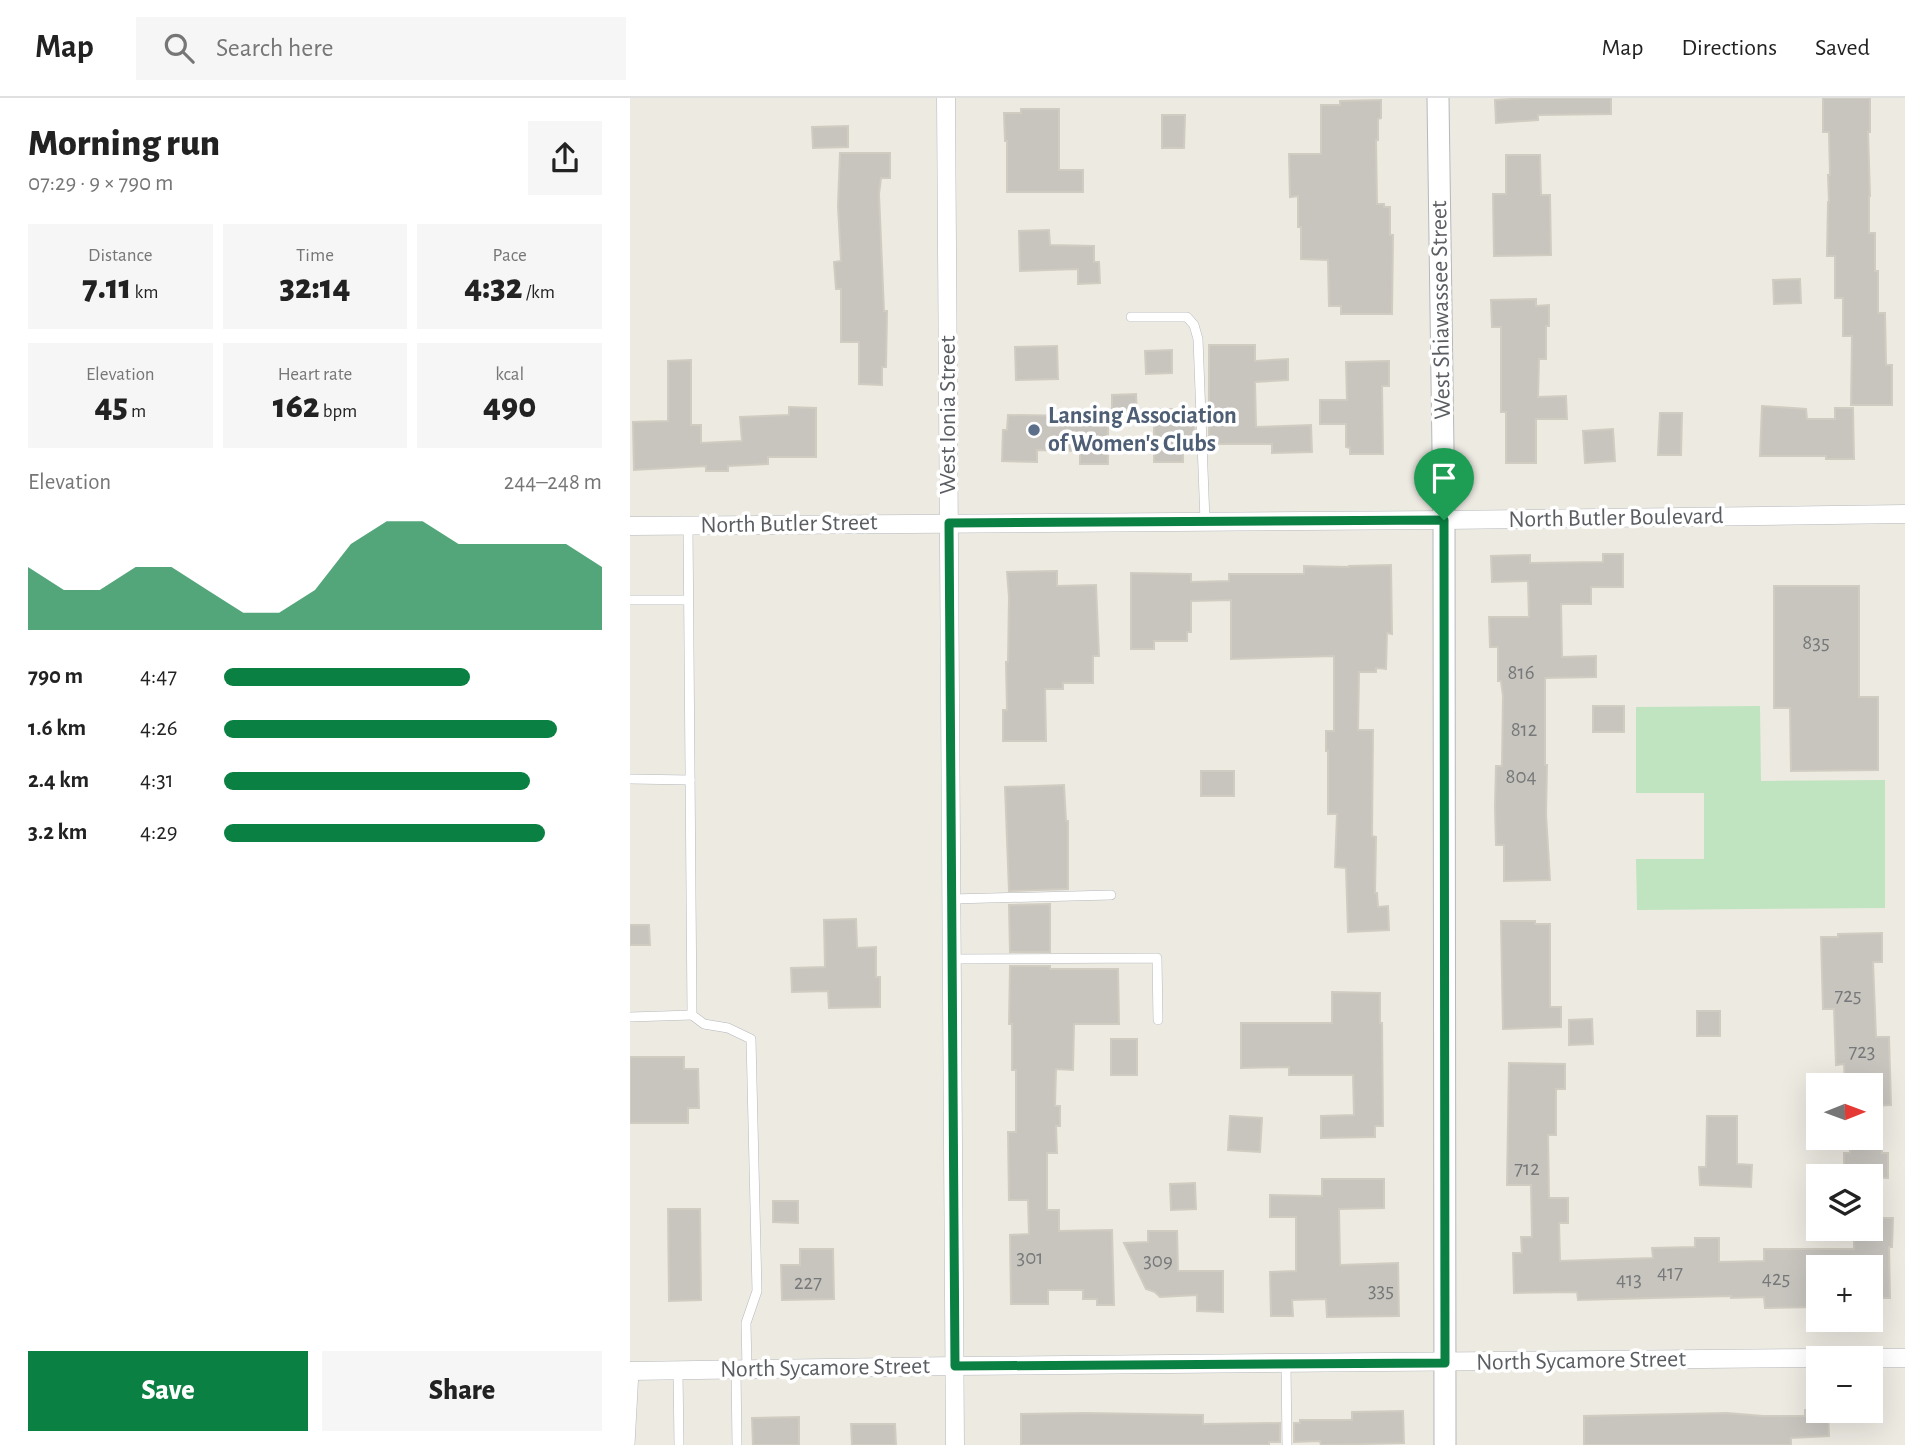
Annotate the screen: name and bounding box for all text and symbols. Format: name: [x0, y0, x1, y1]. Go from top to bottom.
search box: [136, 17, 626, 80]
icon: search: [160, 29, 198, 67]
text: Map: [35, 31, 94, 64]
text: Search here: [216, 35, 334, 61]
text: Map: [1601, 36, 1643, 60]
text: Directions: [1681, 36, 1777, 60]
text: Saved: [1815, 36, 1870, 60]
button: share: [528, 121, 602, 195]
text: Morning run: [28, 125, 220, 163]
text: 07:29 · 9 × 790 m: [28, 172, 173, 195]
street label: West Shiawassee Street: [1427, 200, 1455, 420]
text: Distance: [88, 246, 153, 265]
text: Time: [296, 246, 334, 265]
text: Pace: [493, 246, 527, 265]
text: 7.11: [82, 270, 131, 305]
text: 32:14: [279, 270, 351, 305]
text: 4:32: [464, 270, 523, 305]
text: km: [131, 283, 158, 302]
text: /km: [523, 283, 555, 302]
street label: West Ionia Street: [936, 335, 960, 495]
text: Elevation: [86, 365, 155, 384]
text: Heart rate: [278, 365, 352, 384]
text: kcal: [495, 365, 524, 384]
text: 45: [94, 389, 128, 424]
text: 162: [273, 389, 320, 424]
text: 490: [483, 389, 536, 424]
text: m: [128, 402, 146, 421]
text: bpm: [320, 402, 357, 421]
place label: Lansing Association of Women's Clubs: [1048, 404, 1237, 456]
marker: Lansing Association of Women's Clubs: [1026, 422, 1042, 438]
pin: [1414, 448, 1474, 520]
icon: arrive: [1425, 459, 1463, 497]
text: Elevation: [28, 471, 111, 494]
text: 244–248 m: [504, 471, 602, 494]
street label: North Butler Boulevard: [1508, 504, 1724, 532]
street label: North Butler Street: [700, 510, 878, 538]
house number: 835: [1802, 632, 1830, 653]
house number: 816: [1507, 662, 1535, 683]
text: 790 m: [28, 665, 83, 688]
text: 4:47: [140, 665, 177, 688]
text: 1.6 km: [28, 717, 86, 740]
text: 4:26: [140, 717, 178, 740]
house number: 812: [1511, 719, 1537, 740]
house number: 804: [1505, 766, 1537, 787]
text: 2.4 km: [28, 769, 89, 792]
text: 4:31: [140, 769, 174, 792]
text: 3.2 km: [28, 821, 87, 844]
text: 4:29: [140, 821, 178, 844]
house number: 725: [1834, 985, 1862, 1006]
house number: 723: [1849, 1041, 1875, 1062]
north arrow: [1806, 1073, 1883, 1150]
map controls: [1806, 1073, 1883, 1423]
house number: 712: [1514, 1158, 1540, 1179]
button: layers: [1806, 1164, 1883, 1241]
house number: 301: [1017, 1247, 1043, 1268]
house number: 309: [1143, 1250, 1173, 1271]
button: +: [1806, 1255, 1883, 1332]
house number: 417: [1657, 1262, 1683, 1283]
house number: 425: [1762, 1268, 1790, 1289]
house number: 413: [1616, 1269, 1642, 1290]
house number: 227: [794, 1272, 822, 1293]
house number: 335: [1368, 1280, 1394, 1301]
button: −: [1806, 1346, 1883, 1423]
street label: North Sycamore Street: [1476, 1347, 1686, 1375]
button: Save: [28, 1351, 308, 1431]
button: Share: [322, 1351, 602, 1431]
street label: North Sycamore Street: [720, 1354, 930, 1382]

